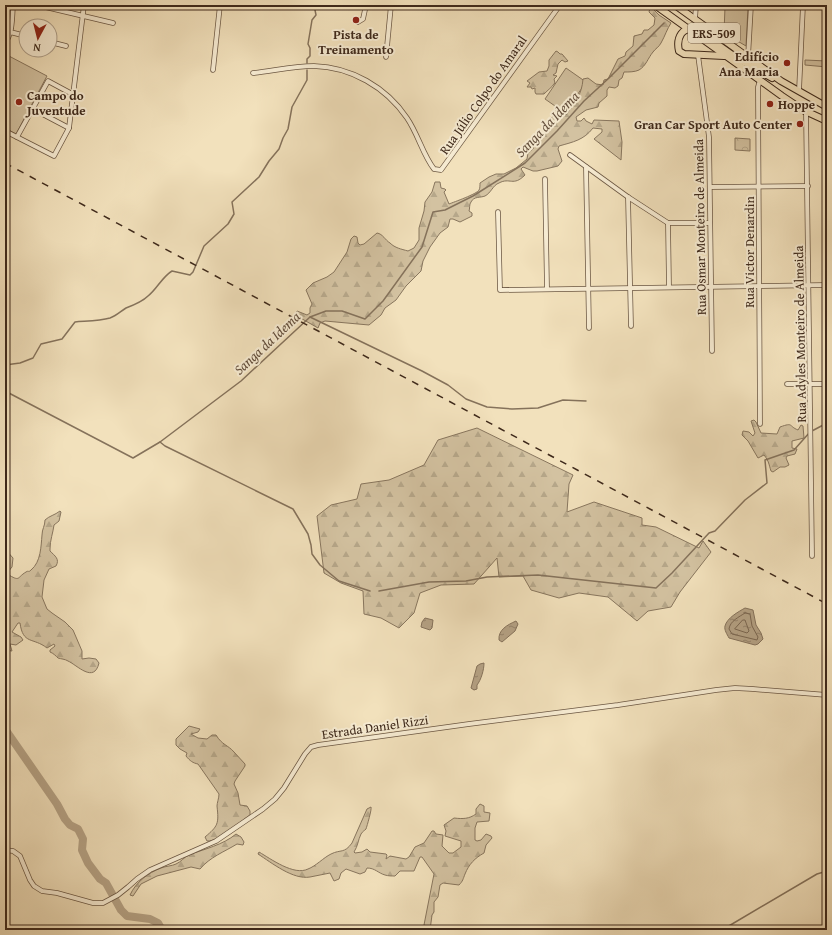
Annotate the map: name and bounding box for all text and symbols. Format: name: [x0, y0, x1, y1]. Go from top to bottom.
marker: Pista de Treinamento: [351, 15, 361, 25]
north arrow: [18, 18, 58, 58]
road number: ERS-509: [688, 23, 740, 43]
place label: Pista de Treinamento: [318, 25, 394, 59]
street label: Rua Júlio Colpo do Amaral: [435, 31, 532, 158]
text: N: [32, 39, 41, 56]
place label: Edifício Ana Maria: [719, 47, 779, 81]
marker: Edifício Ana Maria: [782, 58, 792, 68]
place label: Campo do Juventude: [25, 86, 86, 120]
water label: Sanga da Idema: [510, 86, 584, 161]
place label: Hoppe: [778, 95, 815, 114]
marker: Campo do Juventude: [14, 97, 24, 107]
marker: Hoppe: [765, 99, 775, 109]
place label: Gran Car Sport Auto Center: [634, 115, 792, 134]
marker: Gran Car Sport Auto Center: [795, 119, 805, 129]
street label: Rua Osmar Monteiro de Almeida: [689, 138, 711, 315]
street label: Rua Victor Denardin: [740, 196, 759, 308]
street label: Rua Adyles Monteiro de Almeida: [789, 244, 811, 423]
water label: Sanga da Idema: [229, 306, 305, 379]
street label: Estrada Daniel Rizzi: [320, 710, 430, 744]

